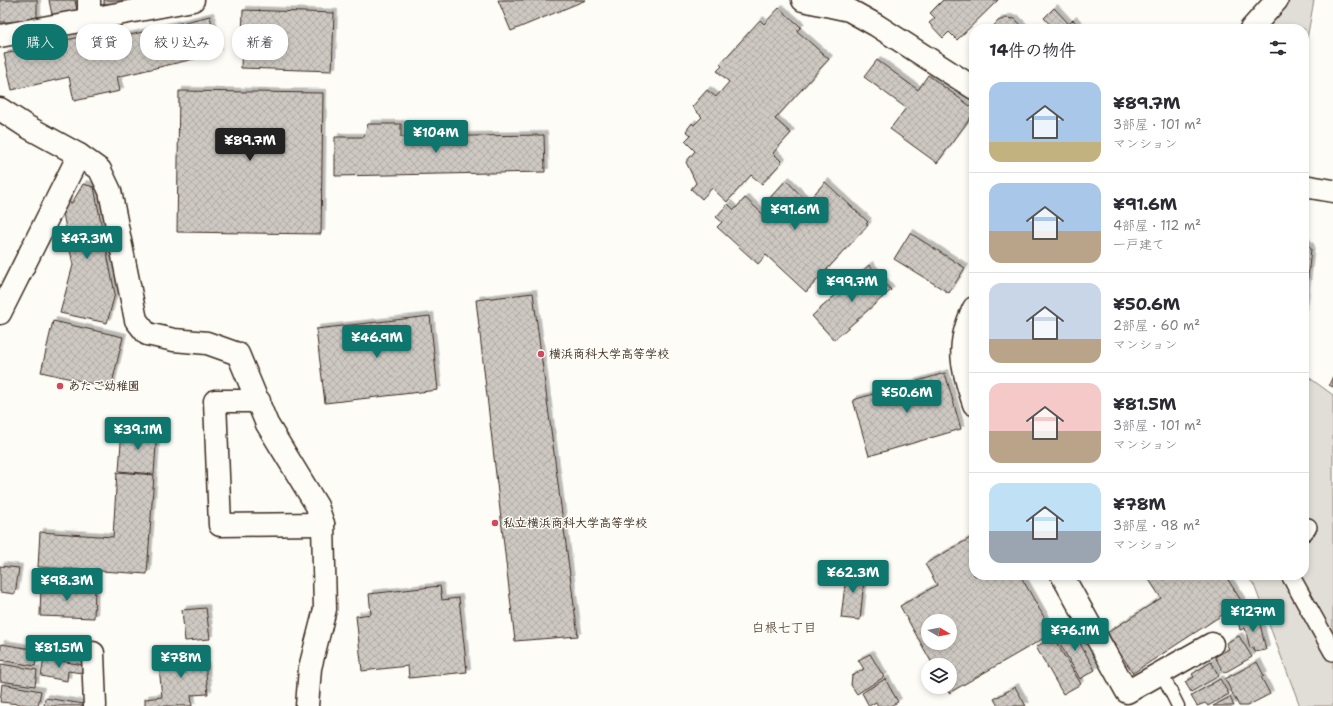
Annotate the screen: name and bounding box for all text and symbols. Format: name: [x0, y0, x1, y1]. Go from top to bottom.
chip: 購入: [12, 24, 68, 60]
chip: 賃貸: [76, 24, 132, 60]
chip: 絞り込み: [140, 24, 224, 60]
chip: 新着: [232, 24, 288, 60]
icon: filters: [1267, 37, 1289, 59]
text: 14件の物件: [989, 39, 1076, 61]
text: ¥89.7M: [1113, 92, 1181, 114]
icon: home: [1021, 98, 1069, 146]
text: 3部屋 · 101 m²: [1113, 116, 1201, 133]
pin: ¥104M: [408, 120, 464, 154]
text: ¥104M: [413, 124, 459, 141]
pin: ¥89.7M: [217, 128, 283, 162]
text: ¥89.7M: [224, 132, 276, 149]
text: マンション: [1113, 135, 1177, 152]
text: ¥91.6M: [1113, 193, 1177, 215]
pin: ¥91.6M: [762, 197, 828, 231]
icon: home: [1021, 199, 1069, 247]
text: ¥91.6M: [770, 201, 820, 218]
text: 4部屋 · 112 m²: [1113, 217, 1201, 234]
pin: ¥47.3M: [54, 226, 120, 260]
text: ¥47.3M: [61, 230, 113, 247]
text: 一戸建て: [1113, 236, 1165, 253]
pin: ¥99.7M: [819, 269, 885, 303]
text: ¥99.7M: [826, 273, 878, 290]
text: ¥50.6M: [1113, 293, 1180, 315]
icon: home: [1021, 299, 1069, 347]
text: 2部屋 · 60 m²: [1113, 317, 1200, 334]
pin: ¥46.9M: [344, 325, 410, 359]
text: ¥46.9M: [351, 329, 403, 346]
text: マンション: [1113, 336, 1177, 353]
place label: 横浜商科大学高等学校: [549, 346, 669, 362]
marker: 横浜商科大学高等学校: [536, 349, 546, 359]
place label: あたご幼稚園: [68, 378, 140, 394]
pin: ¥50.6M: [874, 380, 940, 414]
marker: あたご幼稚園: [55, 381, 65, 391]
text: ¥50.6M: [881, 384, 933, 401]
text: ¥81.5M: [1113, 393, 1176, 415]
icon: home: [1021, 399, 1069, 447]
pin: ¥39.1M: [105, 417, 171, 451]
text: 3部屋 · 101 m²: [1113, 417, 1201, 434]
text: ¥39.1M: [114, 421, 162, 438]
text: マンション: [1113, 436, 1177, 453]
text: ¥78M: [1113, 493, 1166, 515]
icon: home: [1021, 499, 1069, 547]
place label: 私立横浜商科大学高等学校: [503, 515, 647, 531]
text: 3部屋 · 98 m²: [1113, 517, 1200, 534]
marker: 私立横浜商科大学高等学校: [490, 518, 500, 528]
text: マンション: [1113, 536, 1177, 553]
pin: ¥62.3M: [820, 560, 886, 594]
text: ¥62.3M: [827, 564, 879, 581]
pin: ¥98.3M: [34, 568, 100, 602]
text: ¥98.3M: [41, 572, 93, 589]
pin: ¥127M: [1225, 599, 1281, 633]
text: ¥127M: [1230, 603, 1276, 620]
north arrow: [921, 614, 957, 650]
map controls: [921, 614, 957, 694]
pin: ¥76.1M: [1042, 618, 1108, 652]
district label: 白根七丁目: [751, 619, 817, 636]
text: ¥76.1M: [1051, 622, 1099, 639]
pin: ¥81.5M: [26, 635, 92, 669]
text: ¥81.5M: [35, 639, 83, 656]
pin: ¥78M: [157, 645, 205, 679]
text: ¥78M: [161, 649, 201, 666]
button: layers: [921, 658, 957, 694]

